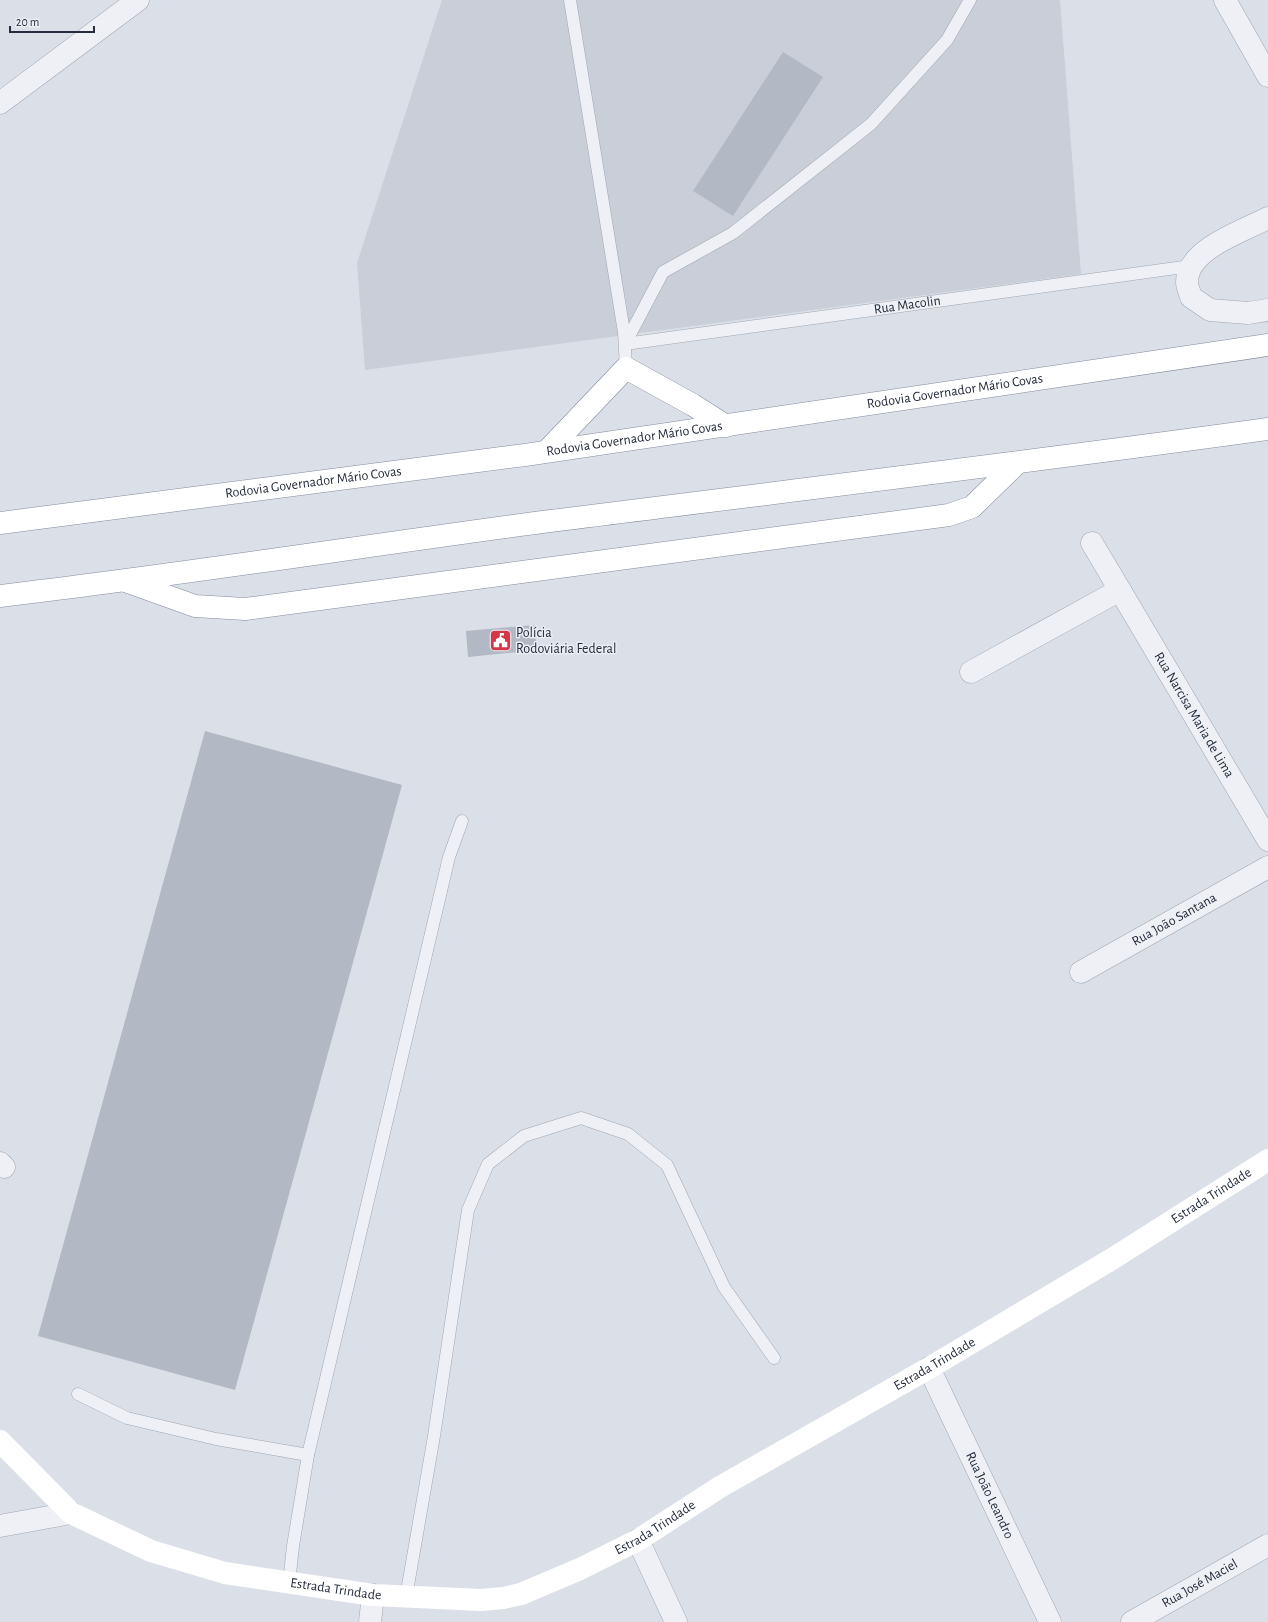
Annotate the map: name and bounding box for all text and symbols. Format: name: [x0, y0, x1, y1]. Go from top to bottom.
scale bar: [10, 8, 94, 34]
text: 20 m: [16, 16, 39, 28]
street label: Rua Macolin: [873, 294, 942, 317]
street label: Rodovia Governador Mário Covas: [866, 371, 1044, 411]
street label: Rodovia Governador Mário Covas: [546, 419, 723, 459]
street label: Rodovia Governador Mário Covas: [224, 464, 402, 501]
place label: Polícia Rodoviária Federal: [516, 626, 616, 656]
public building icon: Polícia Rodoviária Federal: [488, 628, 514, 654]
street label: Rua Narcisa Maria de Lima: [1151, 650, 1237, 781]
street label: Rua João Santana: [1130, 890, 1219, 949]
street label: Estrada Trindade: [1169, 1165, 1254, 1226]
street label: Estrada Trindade: [891, 1335, 978, 1393]
street label: Rua João Leandro: [963, 1450, 1016, 1541]
street label: Estrada Trindade: [612, 1498, 698, 1557]
street label: Rua José Maciel: [1160, 1557, 1240, 1610]
street label: Estrada Trindade: [289, 1576, 382, 1602]

